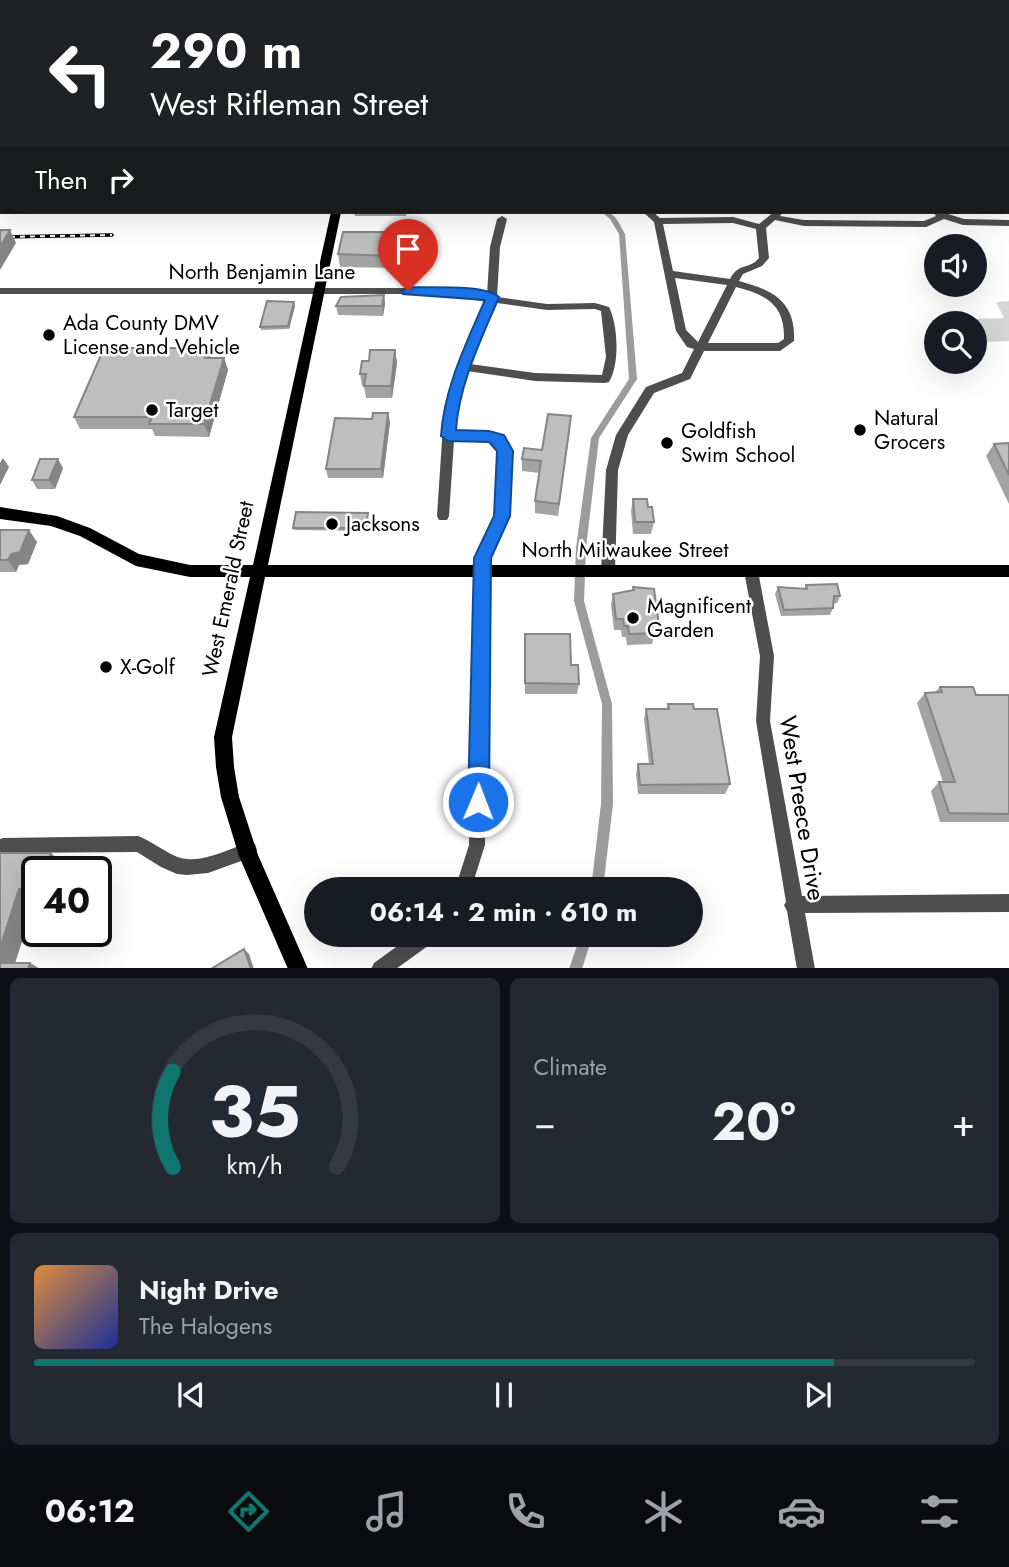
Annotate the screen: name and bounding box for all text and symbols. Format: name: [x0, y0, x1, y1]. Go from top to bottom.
text: 290 m: [150, 16, 302, 86]
icon: left: [35, 28, 126, 119]
text: West Rifleman Street: [150, 81, 428, 127]
text: Then: [35, 161, 88, 199]
icon: right: [102, 161, 140, 199]
pin: [378, 219, 438, 291]
icon: arrive: [389, 230, 427, 268]
map controls: [924, 234, 987, 374]
button: sound: [924, 234, 987, 297]
street label: North Benjamin Lane: [169, 257, 356, 287]
place label: Ada County DMV License and Vehicle: [63, 308, 240, 362]
button: search: [924, 311, 987, 374]
marker: Ada County DMV License and Vehicle: [41, 327, 57, 343]
place label: Target: [166, 395, 218, 425]
marker: Target: [144, 402, 160, 418]
place label: Natural Grocers: [874, 403, 945, 457]
place label: Goldfish Swim School: [681, 416, 795, 470]
marker: Natural Grocers: [852, 422, 868, 438]
marker: Goldfish Swim School: [659, 435, 675, 451]
street label: West Emerald Street: [195, 498, 261, 680]
place label: Jacksons: [343, 509, 420, 539]
marker: Jacksons: [324, 516, 340, 532]
street label: North Milwaukee Street: [522, 535, 728, 565]
place label: Magnificent Garden: [647, 591, 751, 645]
marker: Magnificent Garden: [625, 610, 641, 626]
place label: X-Golf: [120, 652, 176, 682]
marker: X-Golf: [98, 659, 114, 675]
street label: West Preece Drive: [771, 713, 834, 903]
position arrow: [441, 765, 515, 839]
speed limit sign: 40: [21, 856, 112, 947]
text: 06:14 · 2 min · 610 m: [370, 893, 637, 931]
text: Climate: [534, 1050, 607, 1084]
text: 35: [209, 1059, 301, 1164]
text: 20°: [712, 1084, 796, 1160]
text: −: [534, 1095, 556, 1150]
text: +: [952, 1095, 975, 1150]
text: km/h: [226, 1146, 283, 1182]
text: Night Drive: [139, 1271, 279, 1309]
text: The Halogens: [139, 1309, 272, 1343]
icon: previous: [172, 1376, 210, 1414]
icon: pause: [485, 1376, 523, 1414]
icon: next: [799, 1376, 837, 1414]
icon: directions: [224, 1487, 273, 1536]
icon: music: [362, 1487, 411, 1536]
icon: phone: [501, 1487, 550, 1536]
icon: climate: [639, 1487, 688, 1536]
icon: car: [777, 1487, 826, 1536]
icon: filters: [915, 1487, 964, 1536]
text: 06:12: [45, 1488, 135, 1534]

